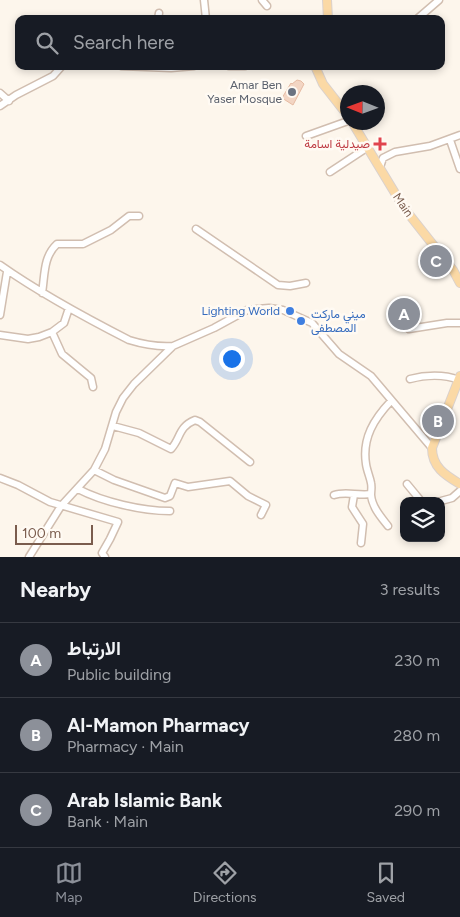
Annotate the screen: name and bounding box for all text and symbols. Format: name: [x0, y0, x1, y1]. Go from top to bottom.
search box: [15, 15, 445, 70]
icon: search: [33, 29, 61, 57]
text: Search here: [73, 31, 175, 54]
place label: Amar Ben Yaser Mosque: [207, 78, 282, 106]
north arrow: [340, 85, 385, 130]
marker: Amar Ben Yaser Mosque: [286, 86, 298, 98]
place label: صيدلية اسامة: [304, 137, 370, 151]
marker: صيدلية اسامة: [374, 138, 386, 150]
street label: Main: [390, 190, 416, 220]
pin: C: [420, 242, 452, 280]
pin: A: [388, 295, 420, 333]
place label: Lighting World: [201, 304, 280, 318]
marker: Lighting World: [284, 305, 296, 317]
place label: ميني ماركت المصطفى: [311, 307, 366, 336]
marker: ميني ماركت المصطفى: [295, 315, 307, 327]
your location: [219, 346, 245, 372]
pin: B: [422, 402, 454, 440]
map controls: [400, 497, 445, 542]
button: layers: [400, 497, 445, 542]
scale bar: [15, 522, 92, 545]
text: 100 m: [22, 525, 61, 542]
text: Nearby: [20, 577, 91, 602]
text: 3 results: [380, 580, 440, 599]
text: الارتباط: [67, 637, 121, 660]
text: A: [30, 651, 42, 670]
text: 230 m: [395, 651, 440, 670]
text: Public building: [67, 665, 171, 684]
text: Al-Mamon Pharmacy: [67, 714, 250, 737]
text: B: [31, 726, 41, 745]
text: 280 m: [393, 726, 440, 745]
text: Pharmacy · Main: [67, 737, 184, 756]
text: Arab Islamic Bank: [67, 789, 222, 812]
text: C: [30, 801, 42, 820]
text: 290 m: [394, 801, 440, 820]
text: Bank · Main: [67, 812, 148, 831]
tab: Map: [55, 859, 83, 906]
tab: Directions: [193, 859, 257, 906]
tab: Saved: [366, 859, 405, 906]

